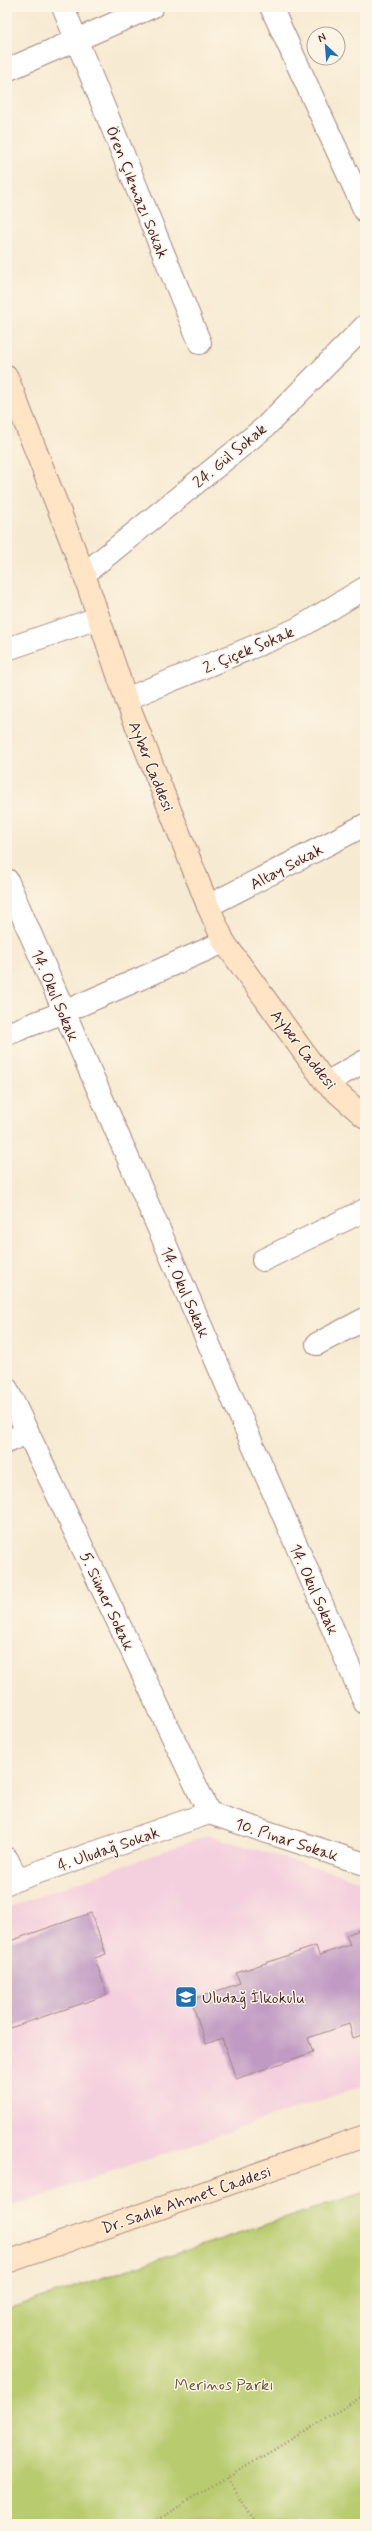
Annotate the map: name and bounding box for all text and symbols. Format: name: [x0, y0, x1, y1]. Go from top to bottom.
north arrow: [306, 26, 346, 66]
text: N: [316, 30, 328, 46]
street label: Ören Çıkmazı Sokak: [100, 123, 173, 262]
street label: 24. Gül Sokak: [189, 419, 271, 493]
street label: 2. Çiçek Sokak: [200, 622, 297, 679]
street label: Ayber Caddesi: [123, 718, 178, 815]
street label: Altay Sokak: [247, 839, 327, 895]
street label: 14. Okul Sokak: [26, 946, 83, 1045]
street label: Ayber Caddesi: [265, 1006, 341, 1094]
street label: 14. Okul Sokak: [155, 1244, 214, 1342]
street label: 14. Okul Sokak: [284, 1541, 343, 1639]
street label: 5. Sümer Sokak: [75, 1549, 139, 1655]
street label: 10. Pınar Sokak: [232, 1814, 341, 1867]
street label: 4. Uludağ Sokak: [55, 1822, 162, 1877]
school or university icon: Uludağ İlkokulu: [173, 1984, 199, 2010]
place label: Uludağ İlkokulu: [202, 1988, 305, 2009]
street label: Dr. Sadık Ahmet Caddesi: [99, 2162, 274, 2239]
park label: Merinos Parkı: [174, 2375, 274, 2396]

